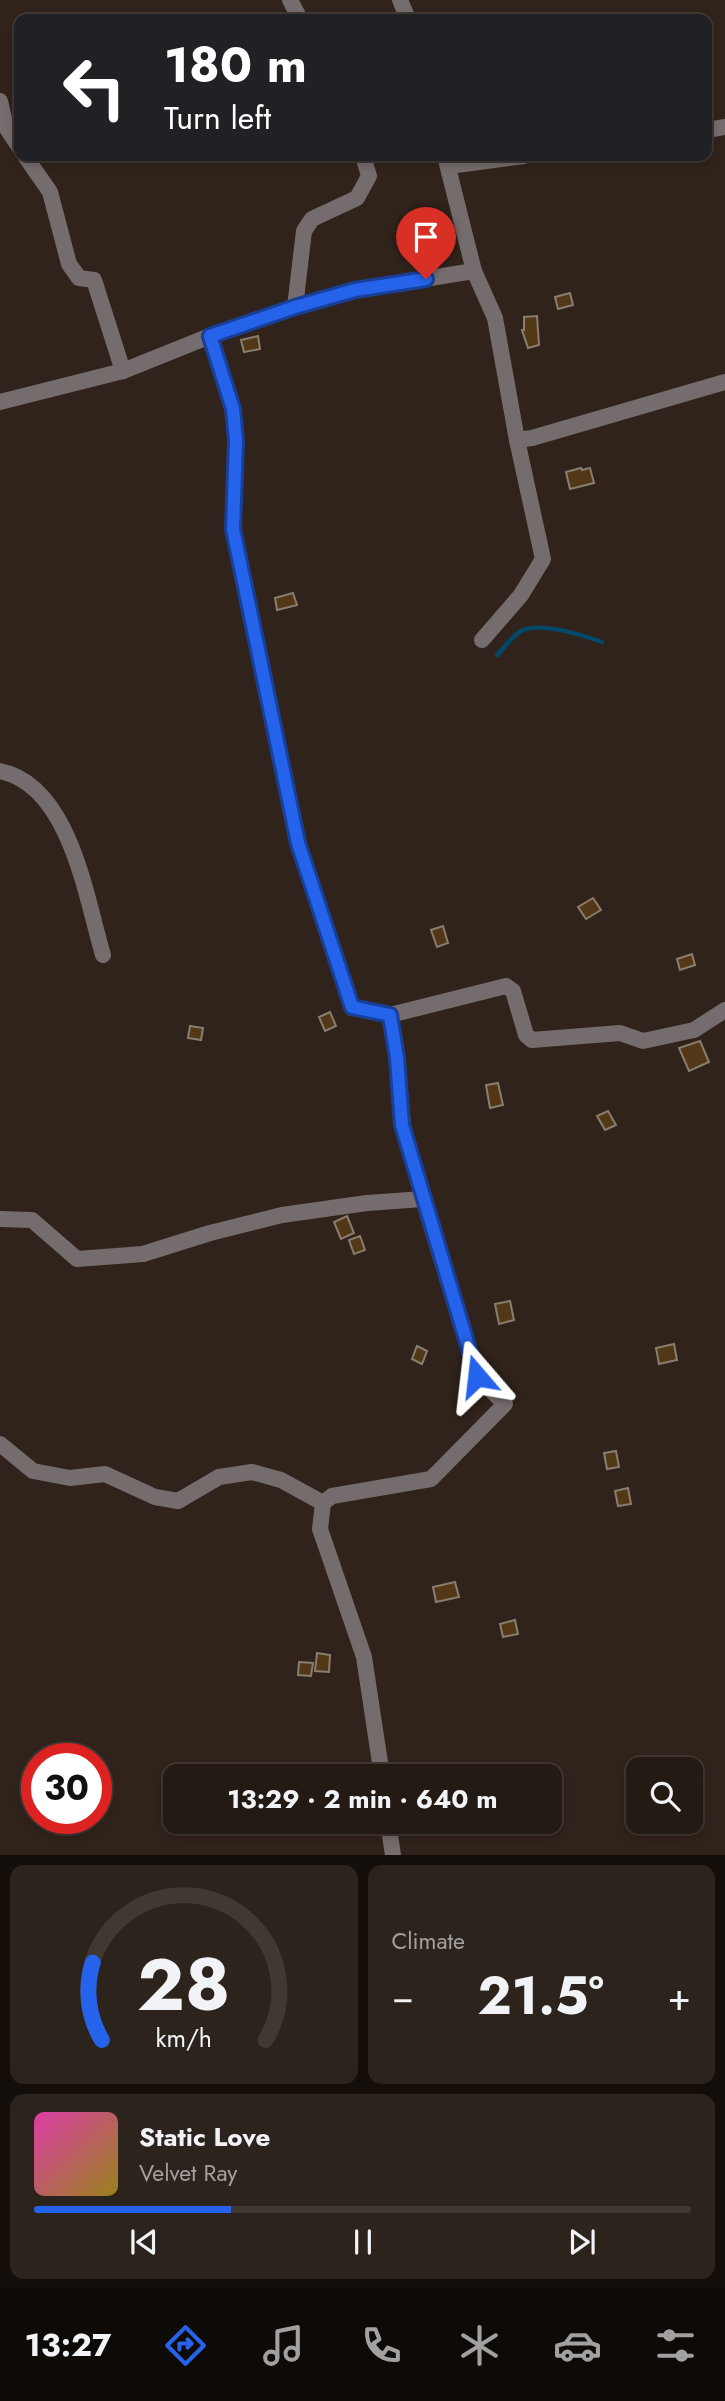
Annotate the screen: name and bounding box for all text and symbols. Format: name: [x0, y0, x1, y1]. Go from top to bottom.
text: 180 m: [164, 30, 307, 100]
icon: left: [49, 42, 140, 133]
text: Turn left: [164, 95, 271, 141]
pin: [396, 207, 456, 279]
icon: arrive: [407, 218, 445, 256]
position arrow: [440, 1339, 514, 1413]
speed limit sign: 30: [21, 1743, 112, 1834]
map controls: [626, 1757, 703, 1834]
button: search: [626, 1757, 703, 1834]
text: 13:29 · 2 min · 640 m: [227, 1780, 498, 1818]
text: Climate: [392, 1924, 465, 1958]
text: 28: [137, 1933, 230, 2038]
text: 21.5°: [478, 1958, 604, 2034]
text: −: [392, 1969, 414, 2024]
text: +: [668, 1969, 691, 2024]
text: km/h: [155, 2020, 212, 2056]
text: Static Love: [139, 2118, 271, 2156]
text: Velvet Ray: [139, 2156, 237, 2190]
icon: previous: [125, 2223, 163, 2261]
icon: pause: [344, 2223, 382, 2261]
icon: next: [563, 2223, 601, 2261]
icon: directions: [161, 2321, 210, 2370]
icon: music: [259, 2321, 308, 2370]
icon: phone: [357, 2321, 406, 2370]
icon: climate: [455, 2321, 504, 2370]
icon: car: [553, 2321, 602, 2370]
icon: filters: [651, 2321, 700, 2370]
text: 13:27: [25, 2322, 111, 2368]

